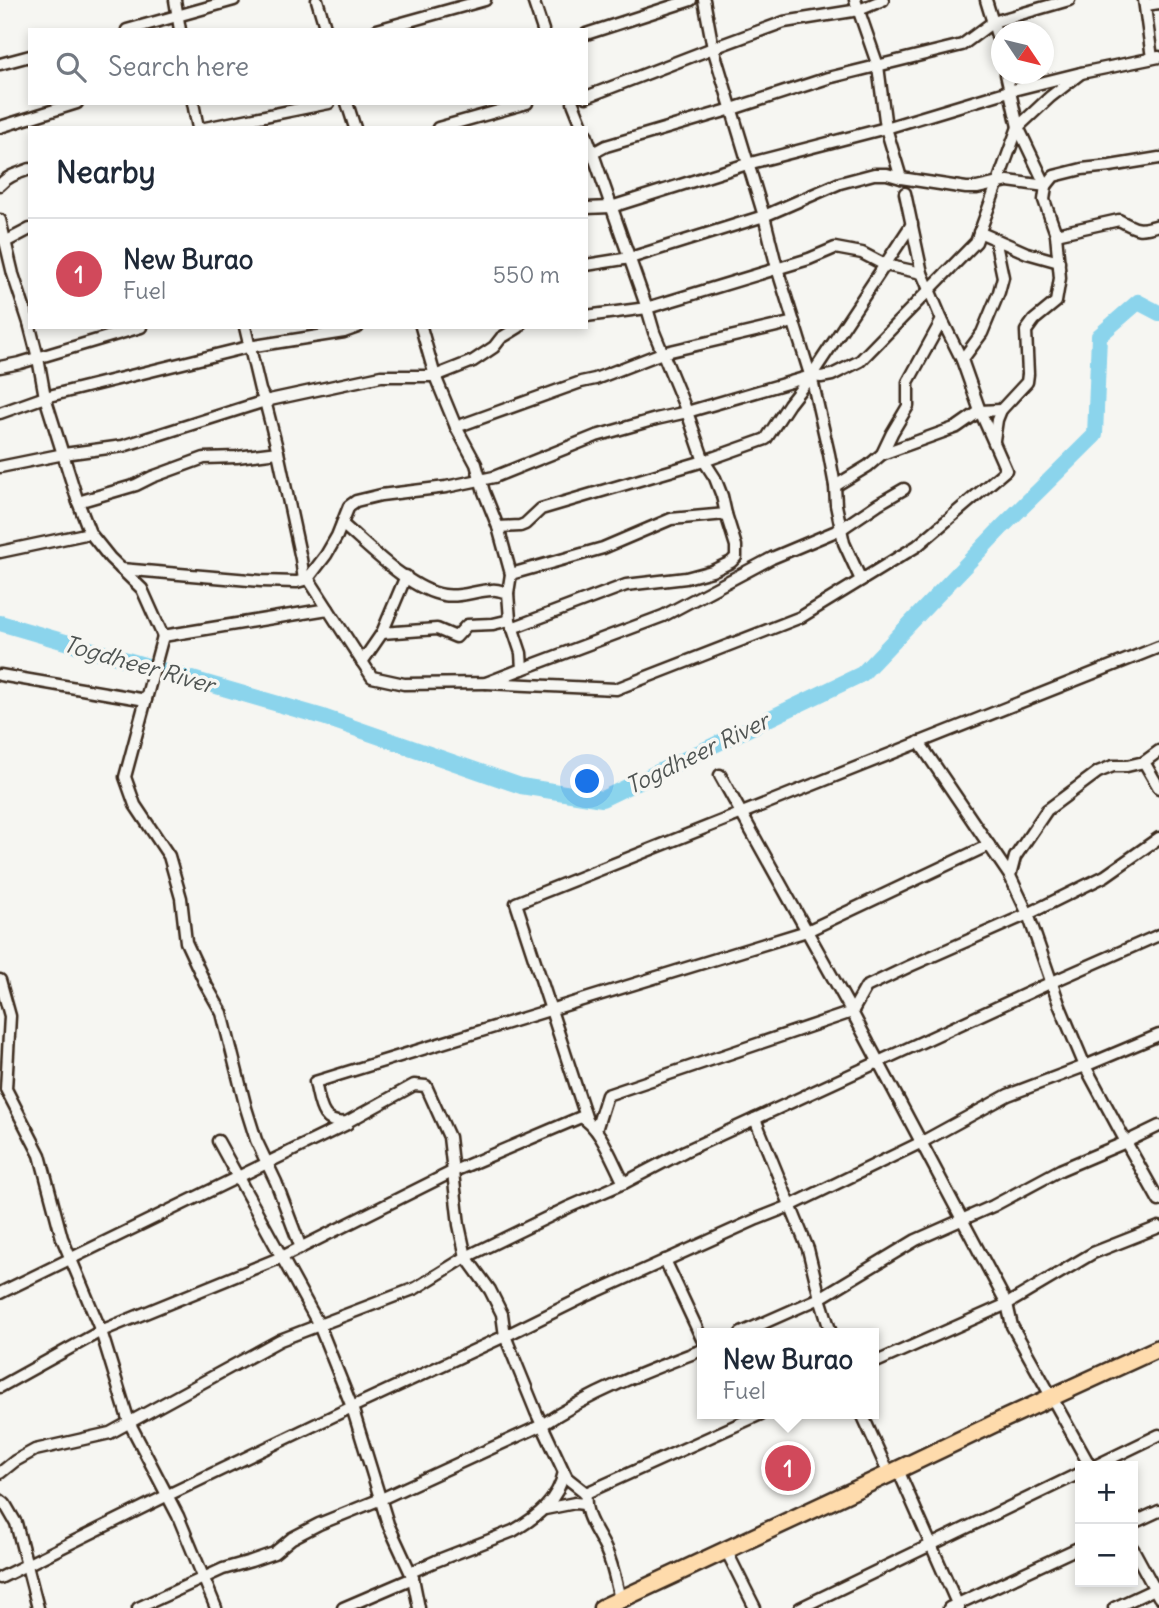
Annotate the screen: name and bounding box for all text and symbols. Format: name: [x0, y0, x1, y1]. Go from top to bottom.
north arrow: [991, 21, 1054, 84]
search box: [28, 28, 588, 105]
icon: search: [52, 48, 90, 86]
text: Search here: [108, 50, 249, 83]
text: Nearby: [56, 153, 156, 191]
text: New Burao: [123, 243, 253, 276]
text: 1: [74, 260, 84, 289]
text: 550 m: [493, 260, 560, 289]
text: Fuel: [123, 276, 166, 305]
water label: Togdheer River: [60, 629, 220, 700]
water label: Togdheer River: [621, 705, 776, 800]
your location: [570, 764, 604, 798]
popup: [697, 1328, 879, 1419]
text: New Burao: [723, 1343, 853, 1376]
text: Fuel: [723, 1376, 766, 1405]
pin: 1: [765, 1442, 811, 1494]
map controls: [1075, 1461, 1138, 1587]
button: +: [1075, 1461, 1138, 1524]
button: −: [1075, 1524, 1138, 1587]

